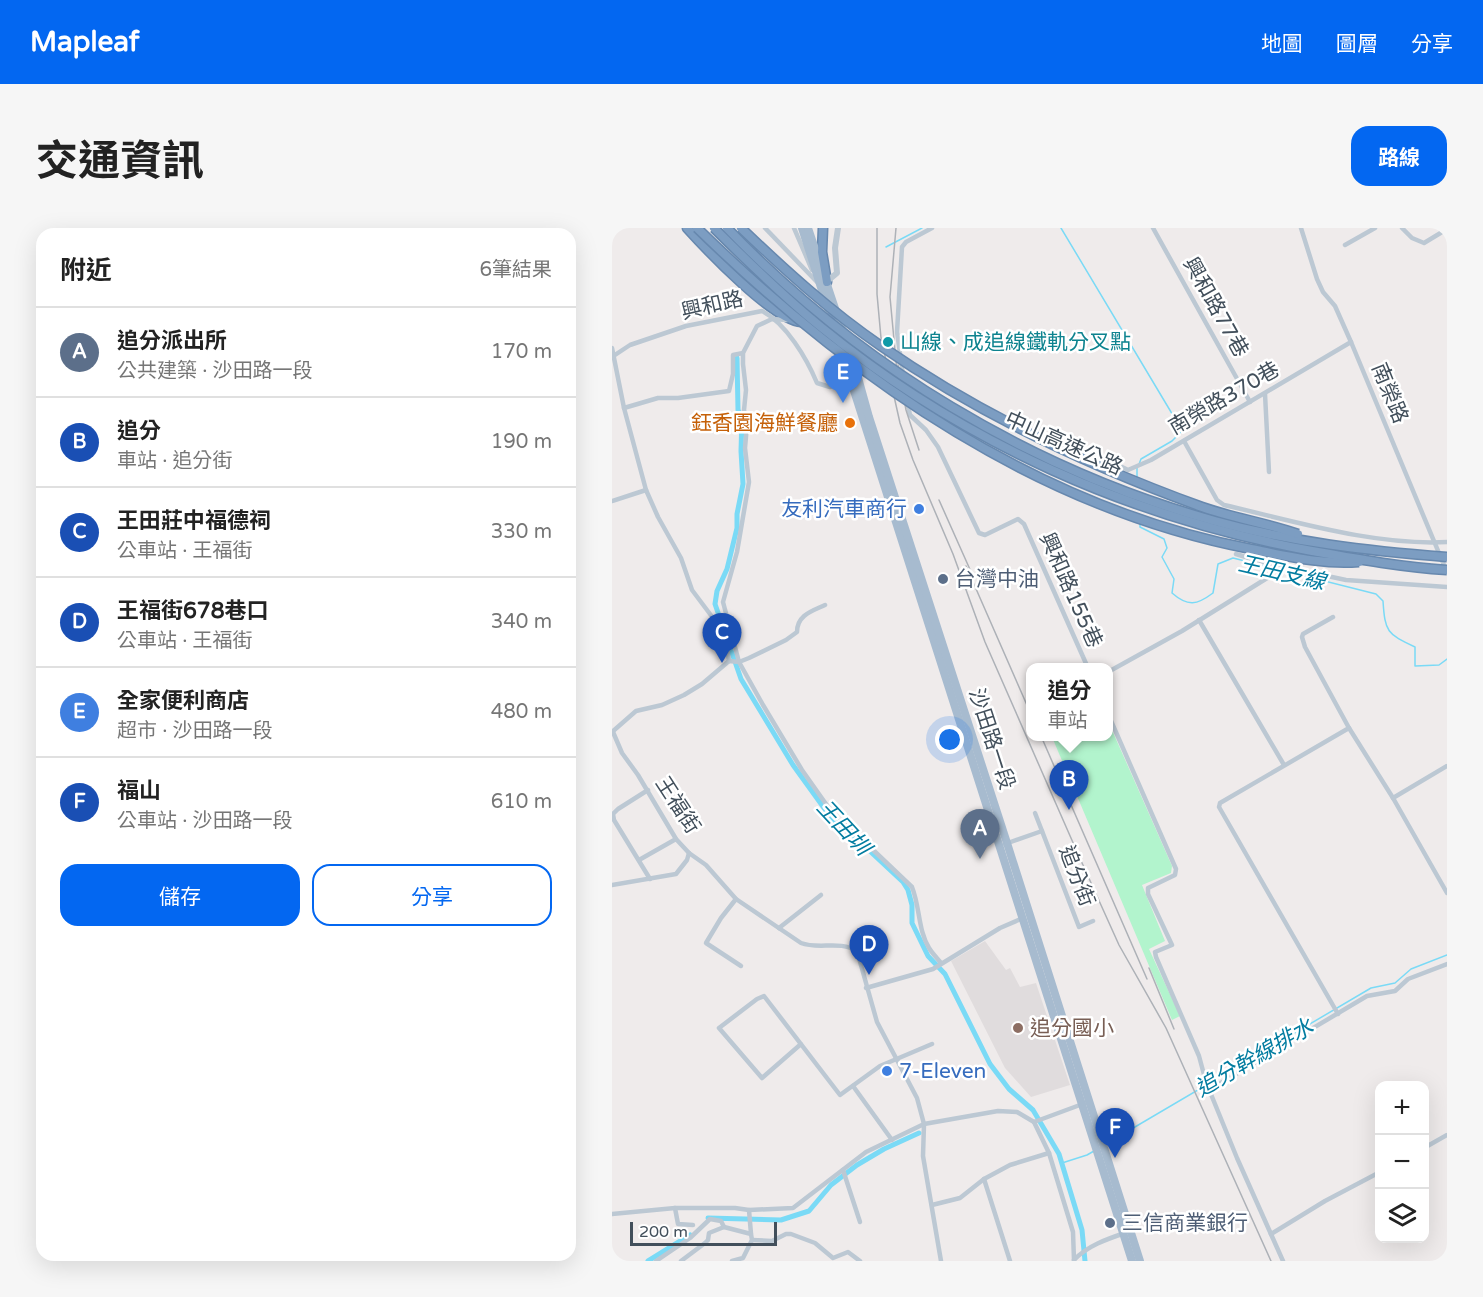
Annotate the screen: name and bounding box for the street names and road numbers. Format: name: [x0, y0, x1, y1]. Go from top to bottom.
street label: 興和路77巷: [1178, 253, 1253, 362]
street label: 興和路: [679, 286, 746, 325]
street label: 南榮路370巷: [1164, 357, 1284, 440]
street label: 南榮路: [1366, 359, 1413, 427]
street label: 中山高速公路: [1001, 406, 1126, 481]
street label: 興和路155巷: [1034, 529, 1107, 652]
street label: 沙田路一段: [963, 685, 1020, 793]
street label: 王福街: [650, 772, 705, 838]
street label: 追分街: [1054, 842, 1099, 910]

